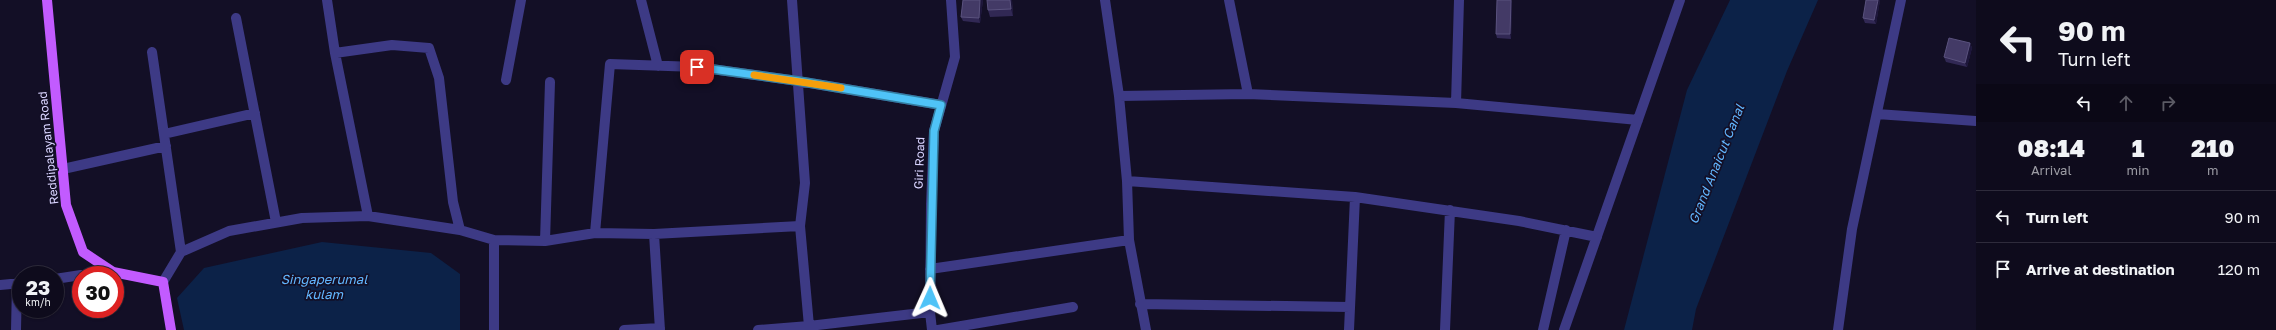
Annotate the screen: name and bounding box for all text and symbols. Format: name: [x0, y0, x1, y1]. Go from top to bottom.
text: 90 m: [2058, 14, 2125, 47]
icon: left: [1992, 16, 2044, 68]
text: Turn left: [2058, 48, 2131, 70]
pin: [680, 50, 714, 84]
icon: arrive: [686, 56, 708, 78]
street label: Reddipalayam Road: [35, 91, 61, 205]
icon: left: [2073, 92, 2095, 114]
icon: ahead: [2115, 92, 2137, 114]
icon: right: [2157, 92, 2179, 114]
water label: Grand Anaicut Canal: [1685, 101, 1748, 226]
text: 08:14: [2018, 133, 2085, 162]
text: 1: [2132, 133, 2144, 162]
text: 210: [2191, 133, 2234, 162]
street label: Giri Road: [911, 137, 927, 189]
text: Arrival: [2031, 162, 2072, 178]
text: min: [2127, 162, 2149, 178]
text: m: [2207, 162, 2218, 178]
icon: left: [1992, 206, 2014, 228]
text: Turn left: [2026, 208, 2088, 226]
text: 90 m: [2225, 208, 2260, 226]
icon: arrive: [1992, 258, 2014, 280]
text: Arrive at destination: [2026, 260, 2175, 278]
text: 120 m: [2218, 260, 2260, 278]
speed limit sign: 30: [72, 266, 124, 318]
water label: Singaperumal kulam: [281, 271, 368, 302]
text: 23: [26, 275, 50, 299]
position arrow: [909, 277, 951, 319]
text: km/h: [25, 296, 51, 308]

